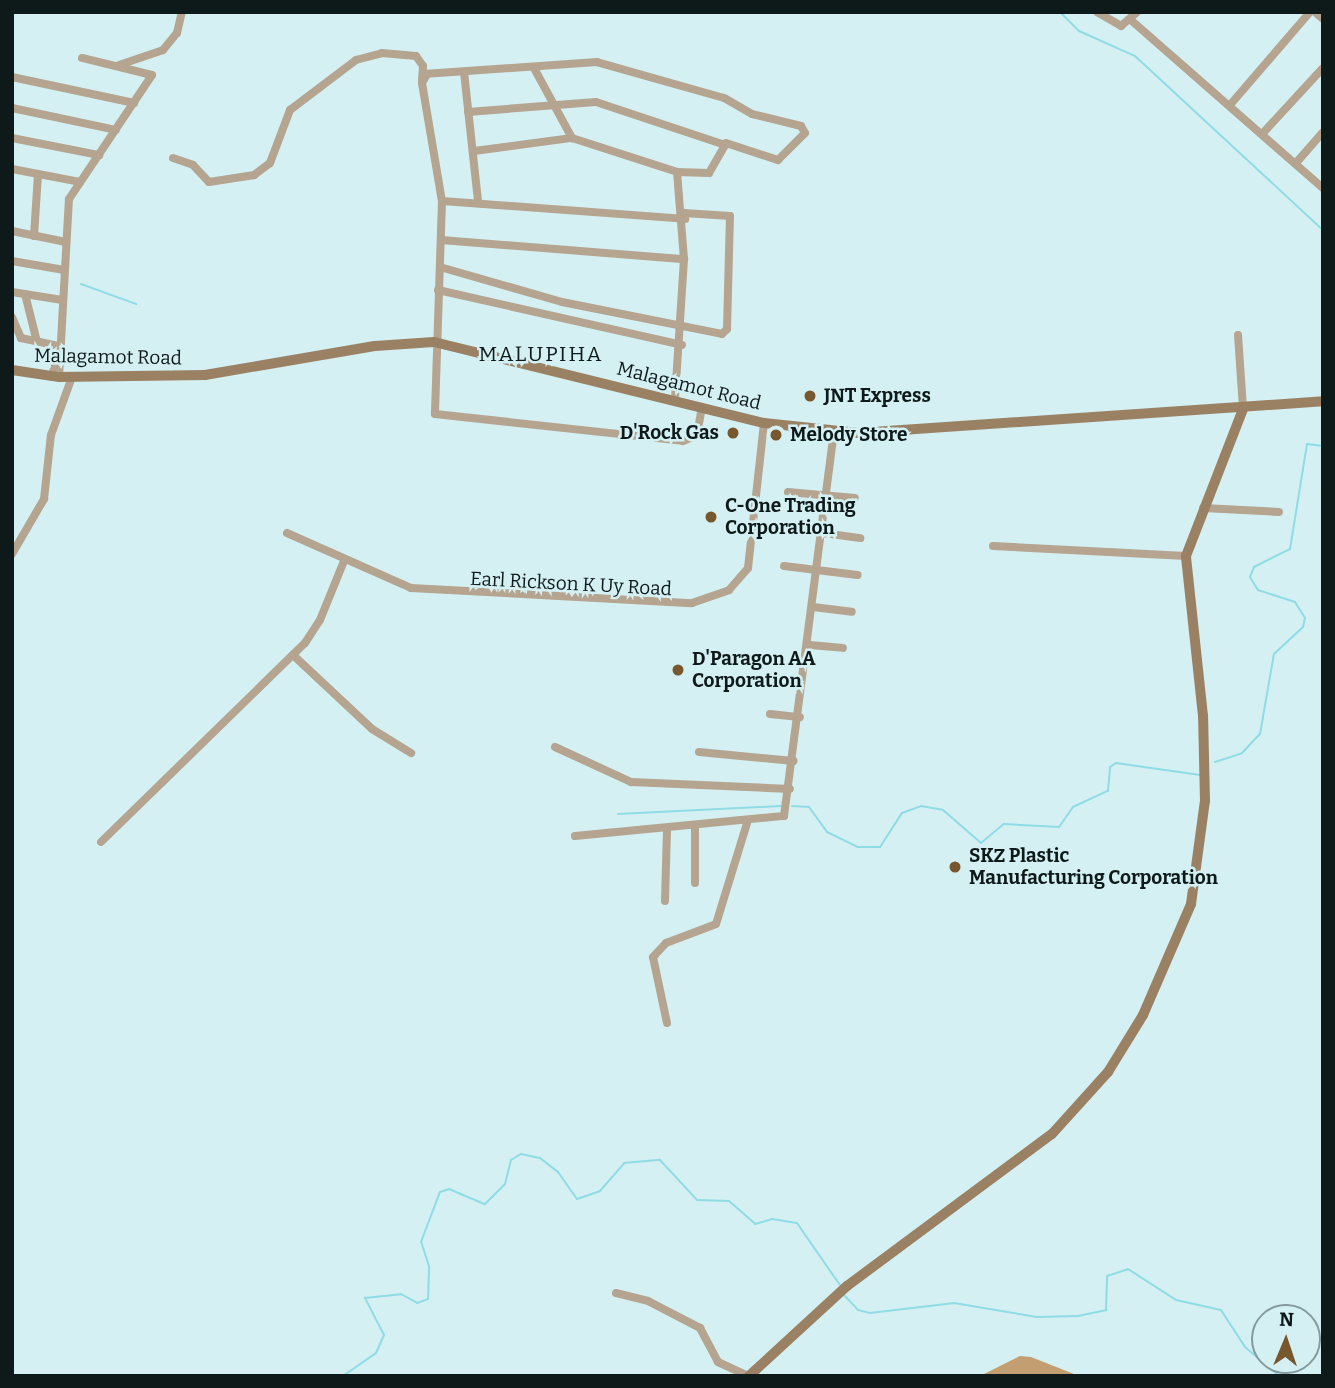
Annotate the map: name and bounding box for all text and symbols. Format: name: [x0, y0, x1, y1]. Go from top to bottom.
district label: MALUPIHA: [480, 341, 602, 367]
street label: Malagamot Road: [34, 344, 182, 370]
street label: Malagamot Road: [615, 357, 763, 415]
place label: JNT Express: [824, 385, 931, 407]
marker: JNT Express: [802, 388, 818, 404]
place label: D'Rock Gas: [620, 422, 719, 444]
place label: Melody Store: [790, 424, 907, 446]
marker: D'Rock Gas: [725, 425, 741, 441]
marker: Melody Store: [768, 427, 784, 443]
place label: C-One Trading Corporation: [725, 495, 856, 539]
marker: C-One Trading Corporation: [703, 509, 719, 525]
street label: Earl Rickson K Uy Road: [469, 567, 673, 601]
place label: D'Paragon AA Corporation: [692, 648, 815, 692]
marker: D'Paragon AA Corporation: [670, 662, 686, 678]
place label: SKZ Plastic Manufacturing Corporation: [969, 845, 1218, 889]
marker: SKZ Plastic Manufacturing Corporation: [947, 859, 963, 875]
north arrow: [1251, 1304, 1321, 1374]
text: N: [1279, 1308, 1294, 1331]

